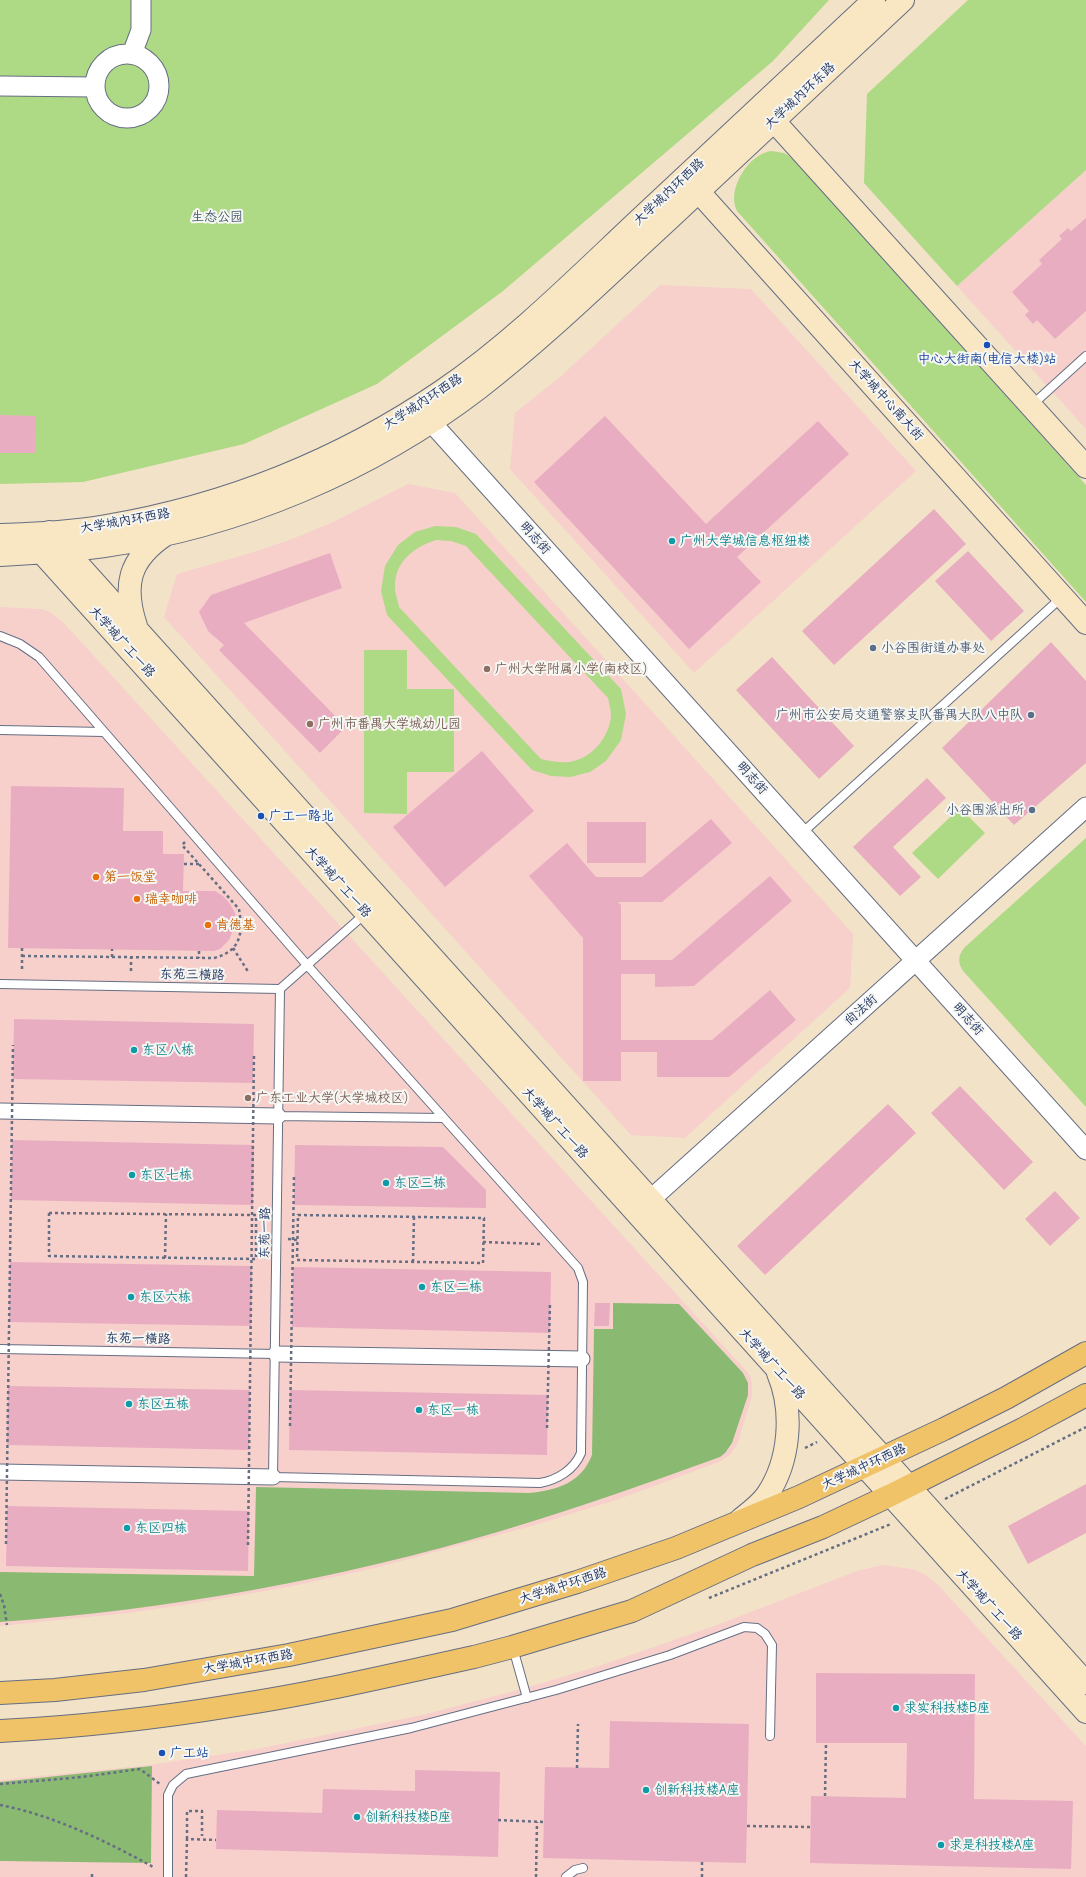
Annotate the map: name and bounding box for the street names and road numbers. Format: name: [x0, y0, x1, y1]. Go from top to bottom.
street label: 大学城内环东路: [761, 59, 839, 133]
street label: 大学城内环西路: [630, 155, 708, 229]
street label: 大学城中心南大街: [845, 356, 927, 444]
street label: 大学城内环西路: [381, 371, 465, 433]
street label: 大学城内环西路: [79, 505, 171, 537]
street label: 明志街: [516, 518, 554, 558]
street label: 大学城广工一路: [86, 603, 158, 681]
street label: 明志街: [733, 758, 771, 798]
street label: 大学城广工一路: [302, 843, 374, 921]
street label: 东苑三横路: [159, 967, 225, 983]
street label: 尚法街: [841, 991, 881, 1029]
street label: 明志街: [949, 999, 987, 1039]
street label: 大学城广工一路: [519, 1084, 591, 1162]
street label: 东苑一路: [257, 1207, 273, 1259]
street label: 大学城广工一路: [736, 1325, 808, 1403]
street label: 东苑一横路: [105, 1331, 171, 1347]
street label: 大学城中环西路: [819, 1441, 909, 1493]
street label: 大学城中环西路: [517, 1565, 609, 1607]
street label: 大学城广工一路: [953, 1566, 1025, 1644]
street label: 大学城中环西路: [202, 1646, 294, 1678]

